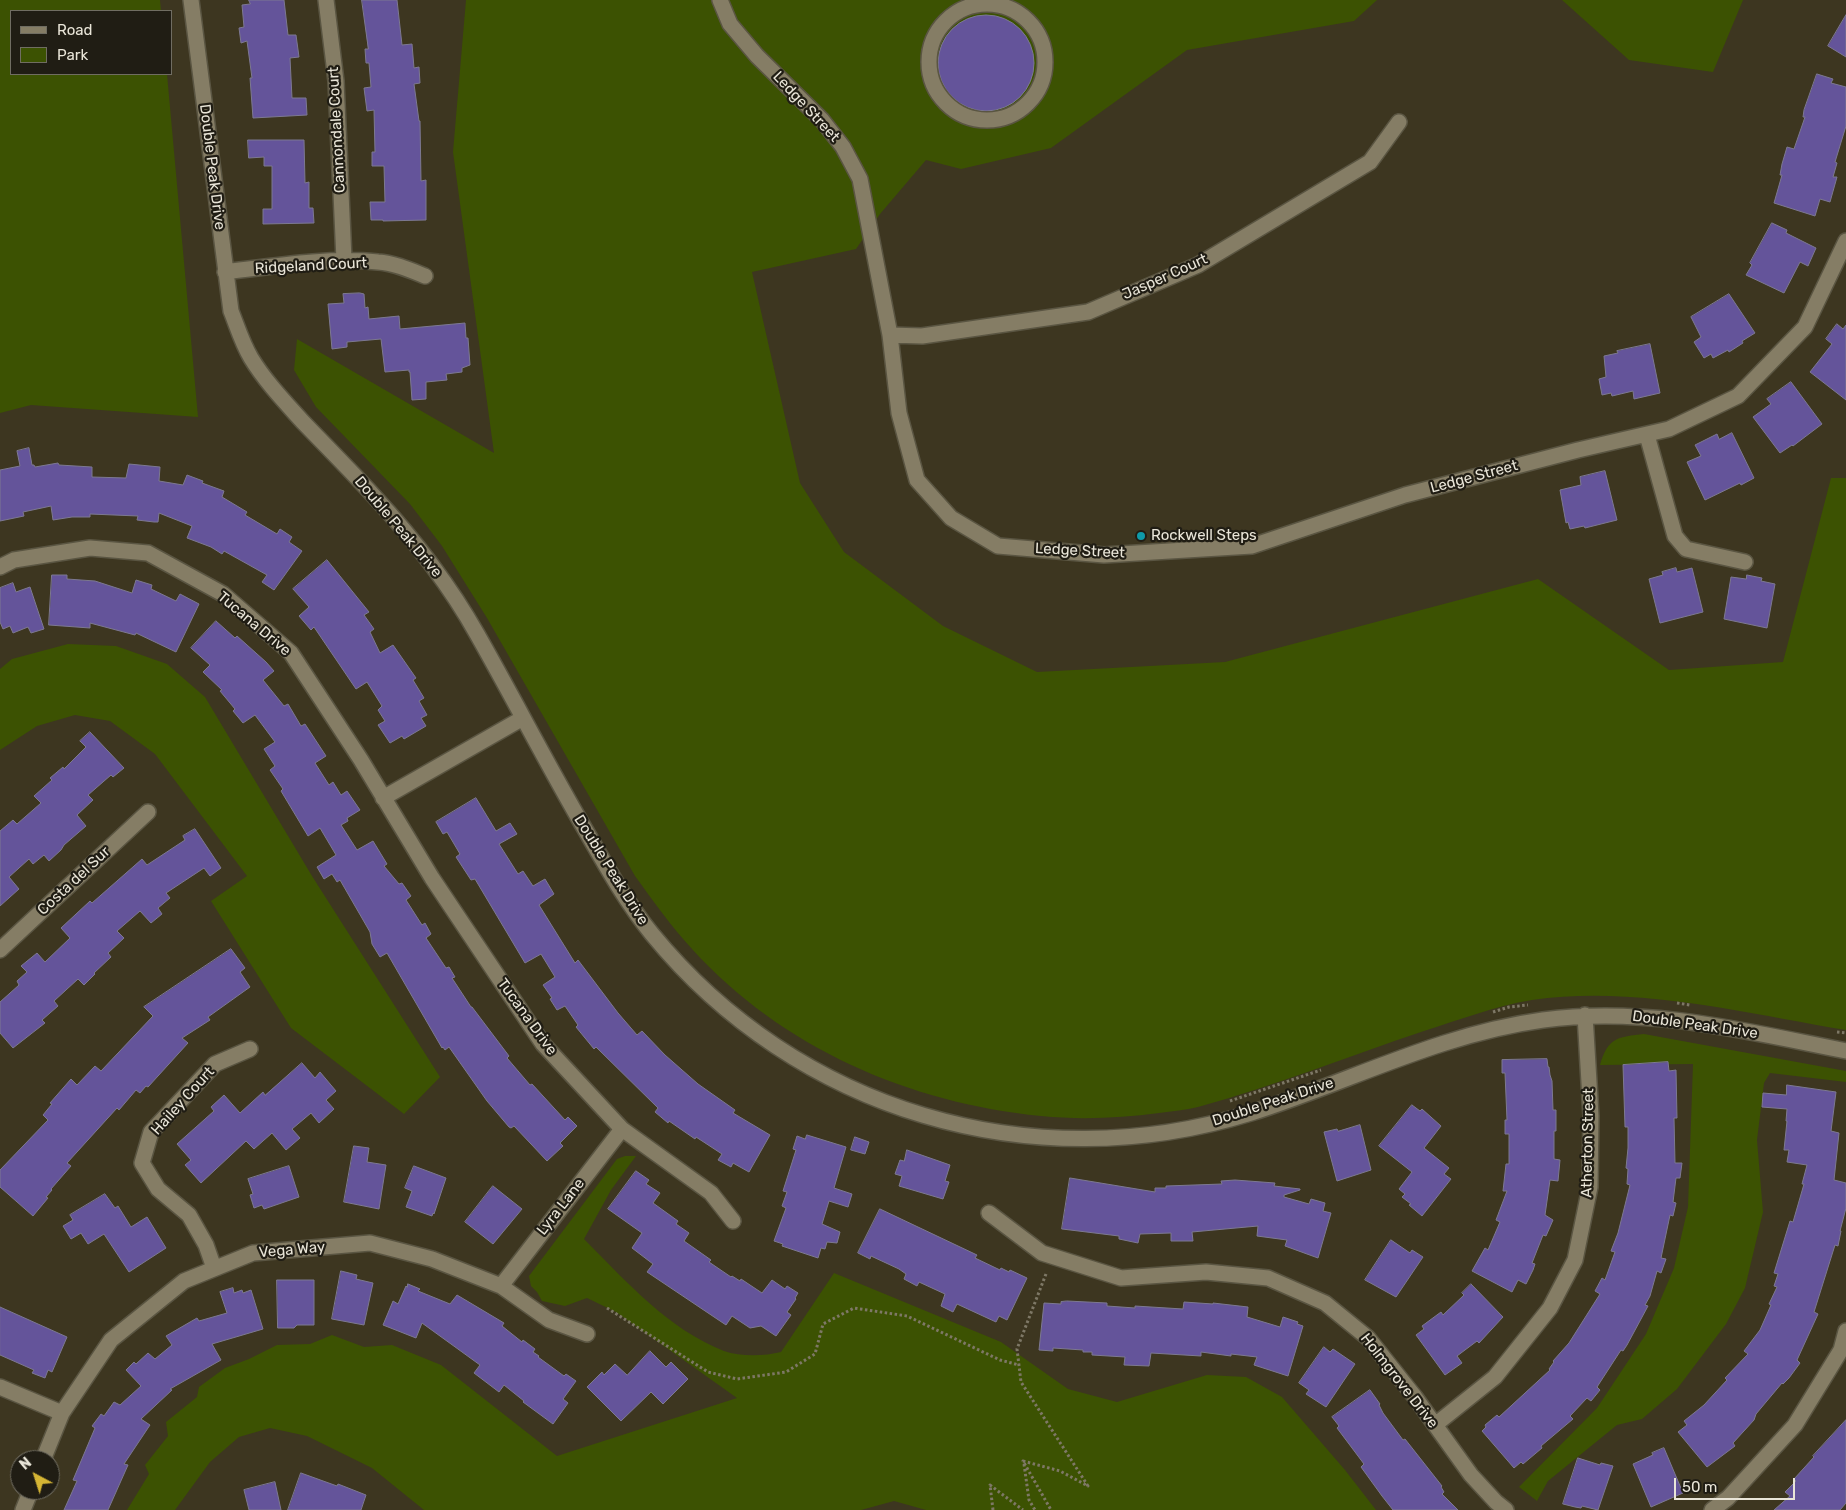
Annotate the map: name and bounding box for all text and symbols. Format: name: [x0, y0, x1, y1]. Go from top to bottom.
legend: [10, 10, 172, 75]
text: Road: [57, 21, 93, 39]
text: Park: [57, 46, 88, 64]
street label: Cannondale Court: [325, 66, 349, 194]
street label: Ledge Street: [769, 68, 843, 146]
street label: Double Peak Drive: [195, 103, 229, 231]
street label: Jasper Court: [1120, 250, 1210, 304]
street label: Ridgeland Court: [254, 254, 368, 278]
street label: Ledge Street: [1428, 457, 1520, 497]
street label: Double Peak Drive: [351, 473, 445, 581]
place label: Rockwell Steps: [1151, 527, 1257, 545]
marker: Rockwell Steps: [1135, 530, 1147, 542]
street label: Ledge Street: [1035, 540, 1125, 562]
street label: Tucana Drive: [214, 588, 294, 660]
street label: Double Peak Drive: [570, 812, 652, 928]
street label: Costa del Sur: [34, 843, 114, 919]
street label: Tucana Drive: [493, 975, 561, 1059]
street label: Double Peak Drive: [1631, 1007, 1759, 1043]
street label: Hailey Court: [148, 1063, 218, 1139]
street label: Double Peak Drive: [1210, 1074, 1336, 1130]
street label: Atherton Street: [1578, 1088, 1598, 1198]
street label: Lyra Lane: [533, 1175, 589, 1239]
street label: Vega Way: [258, 1238, 326, 1262]
street label: Holmgrove Drive: [1356, 1330, 1442, 1432]
north arrow: [10, 1450, 60, 1500]
text: N: [16, 1454, 35, 1474]
scale bar: [1676, 1468, 1797, 1500]
text: 50 m: [1682, 1478, 1717, 1496]

